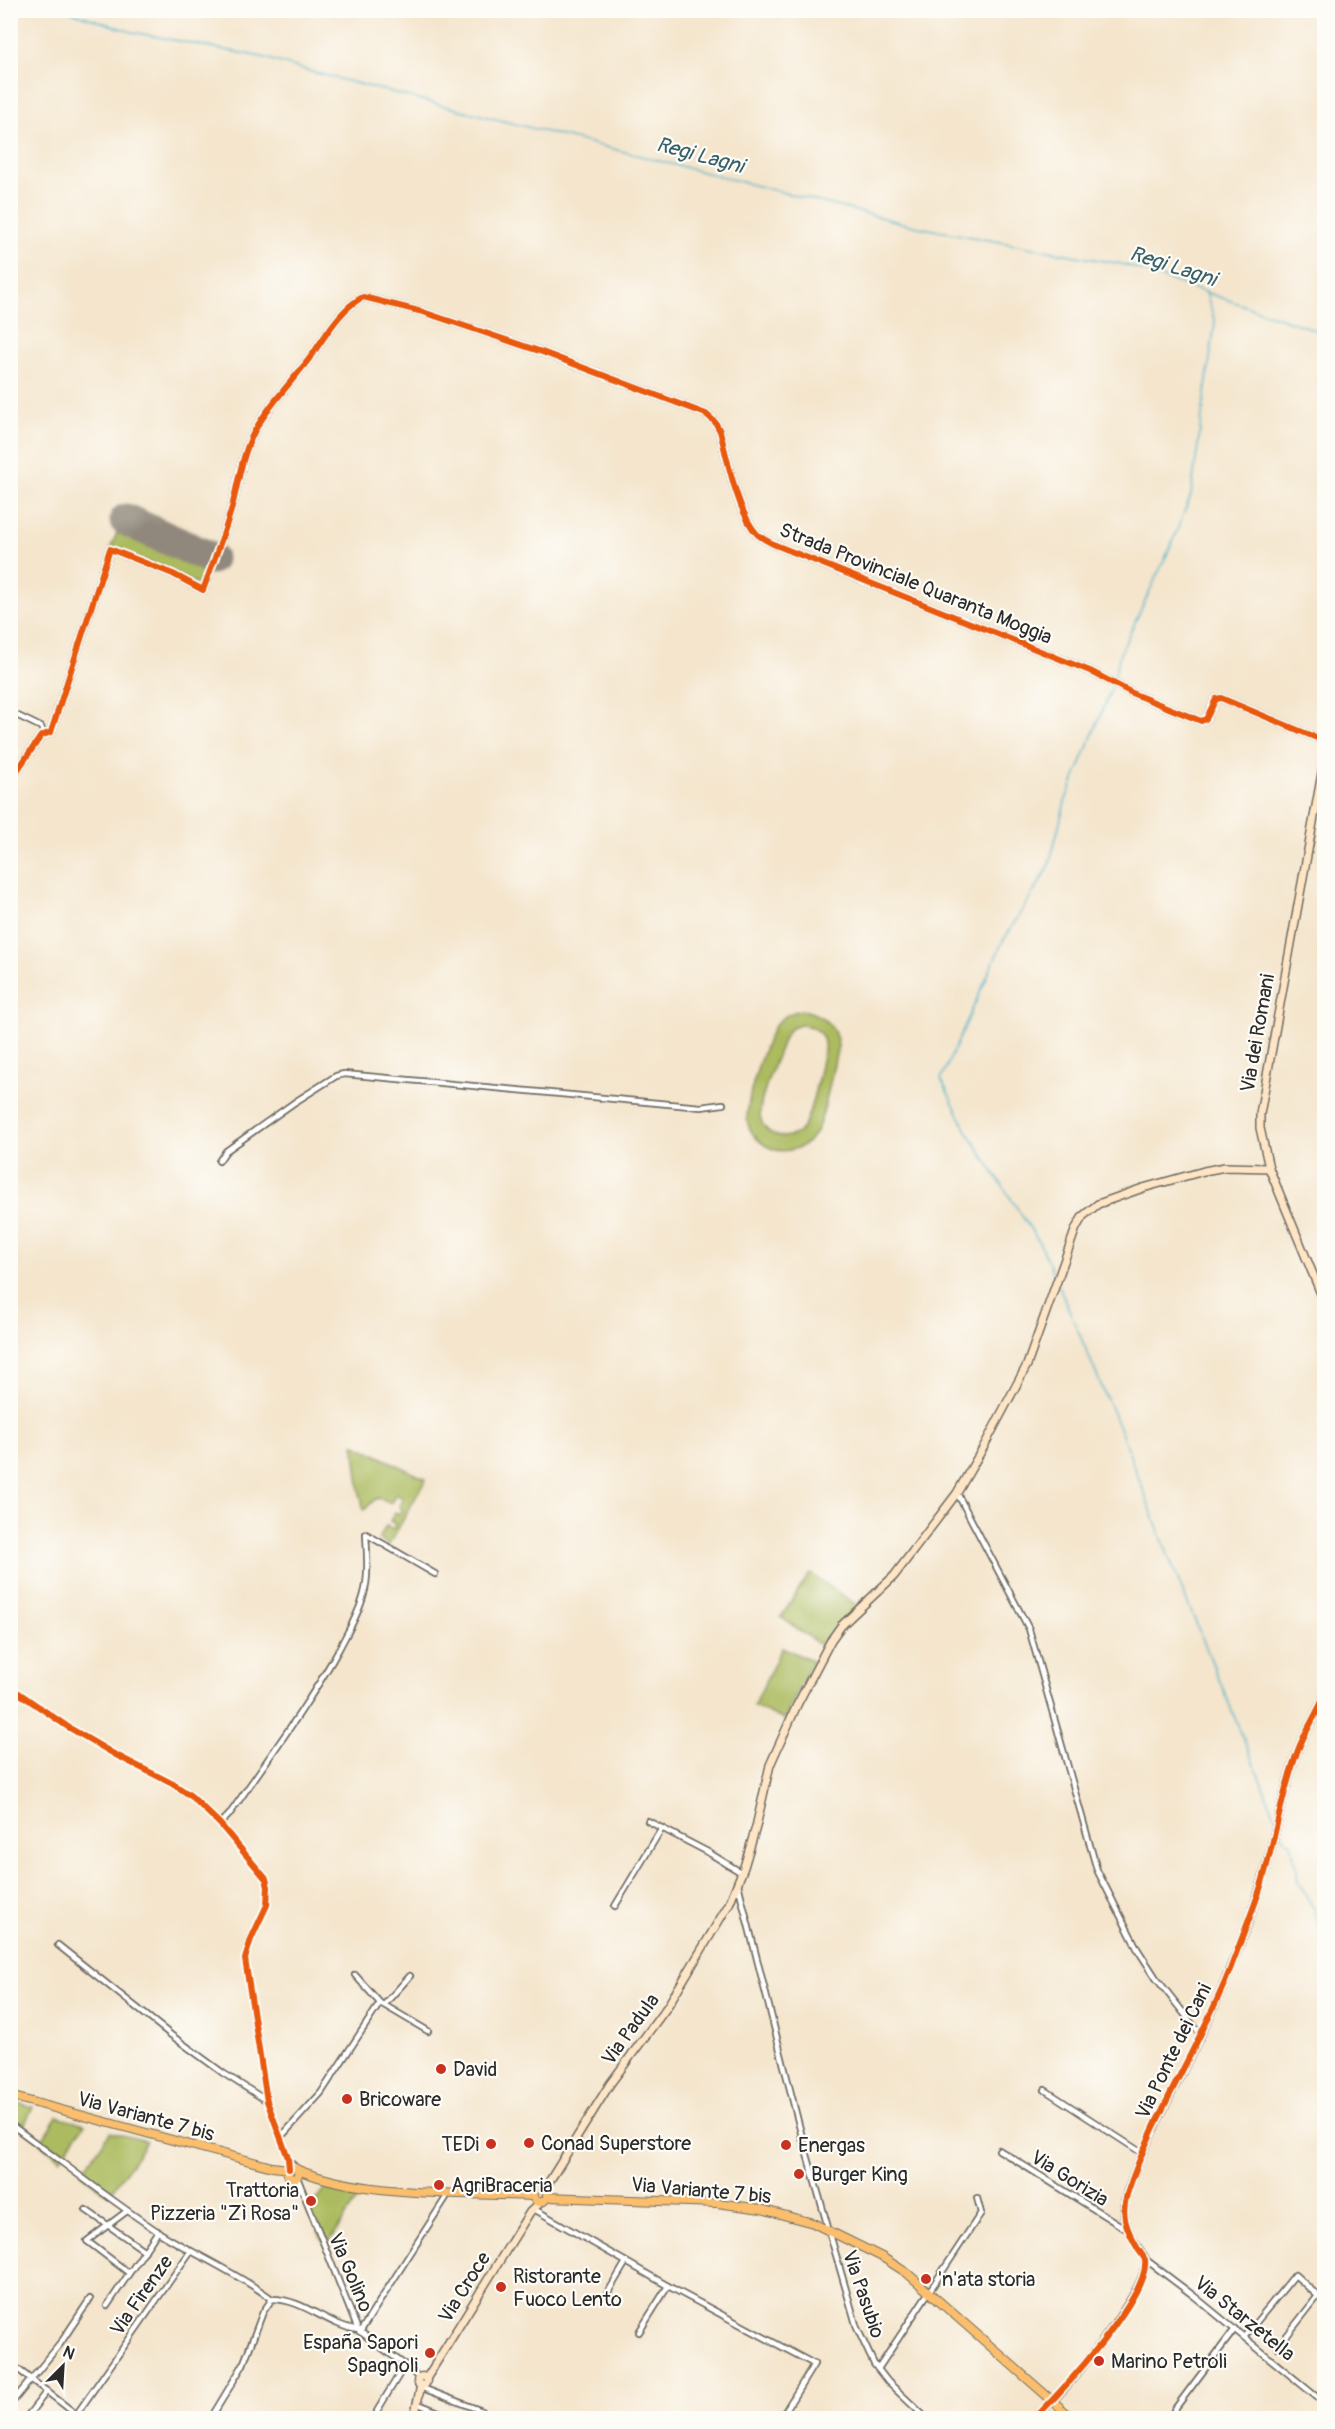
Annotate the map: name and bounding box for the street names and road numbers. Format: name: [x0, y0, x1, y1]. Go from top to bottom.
street label: Strada Provinciale Quaranta Moggia: [776, 517, 1056, 650]
street label: Via dei Romani: [1235, 972, 1280, 1094]
street label: Via Ponte dei Cani: [1130, 1979, 1217, 2123]
street label: Via Padula: [596, 1989, 665, 2070]
street label: Via Variante 7 bis: [75, 2086, 217, 2147]
street label: Via Gorizia: [1026, 2145, 1113, 2212]
street label: Via Variante 7 bis: [630, 2172, 772, 2209]
street label: Via Golino: [323, 2229, 379, 2316]
street label: Via Croce: [433, 2247, 496, 2327]
street label: Via Pasubio: [837, 2247, 890, 2342]
street label: Via Firenze: [105, 2250, 178, 2340]
street label: Via Starzetella: [1189, 2270, 1300, 2367]

